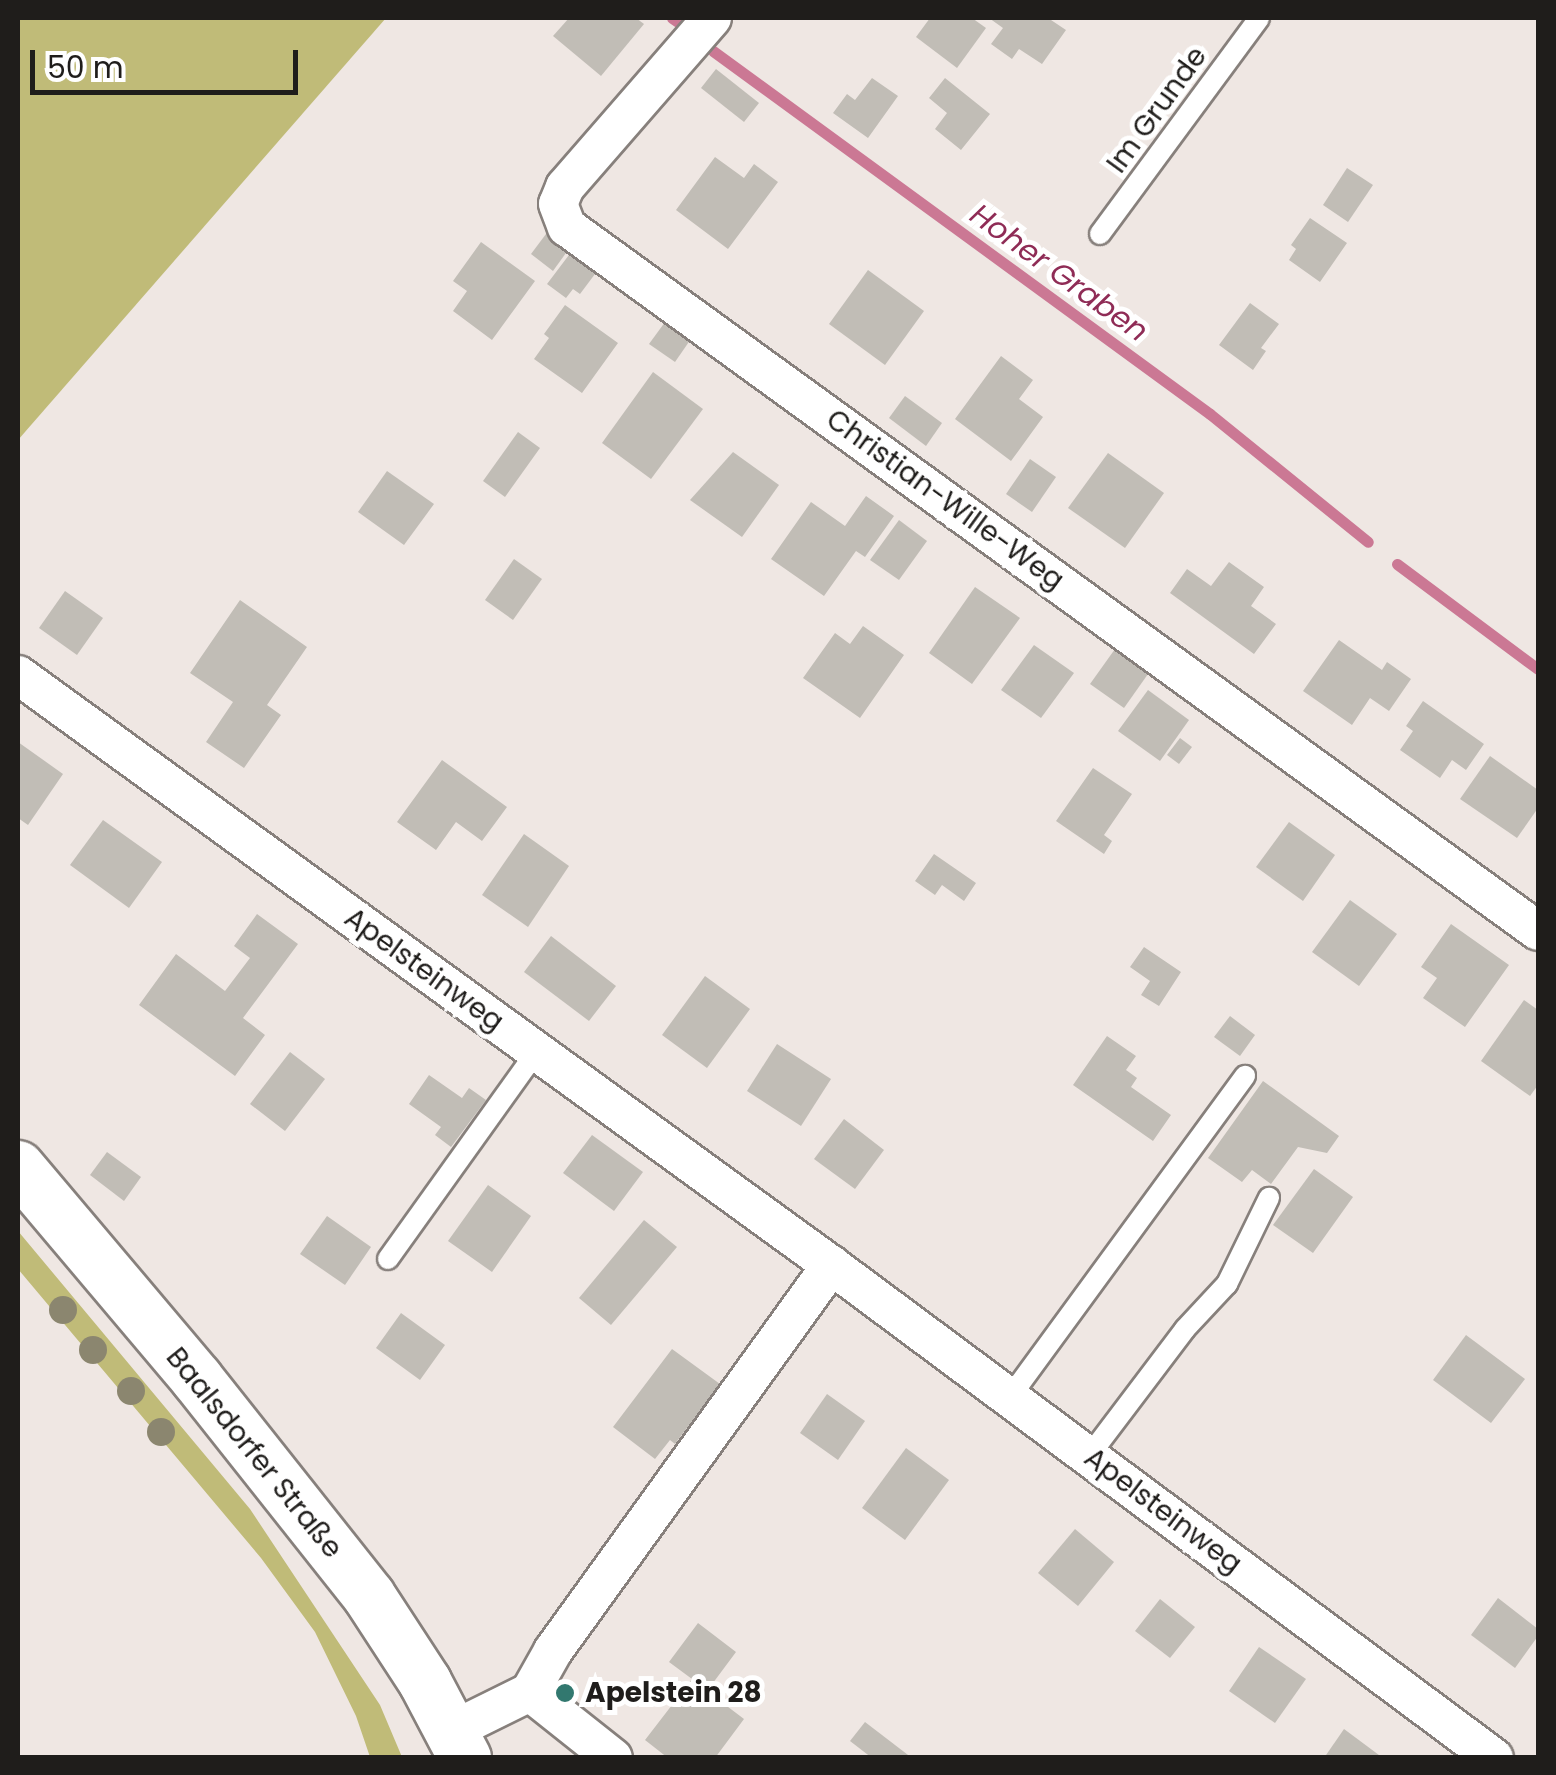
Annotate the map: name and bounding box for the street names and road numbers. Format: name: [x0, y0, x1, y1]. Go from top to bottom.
street label: Im Grunde: [1100, 40, 1214, 180]
street label: Christian-Wille-Weg: [820, 403, 1070, 597]
street label: Apelsteinweg: [338, 901, 510, 1039]
street label: Baalsdorfer Straße: [159, 1341, 349, 1565]
street label: Apelsteinweg: [1078, 1441, 1248, 1581]

